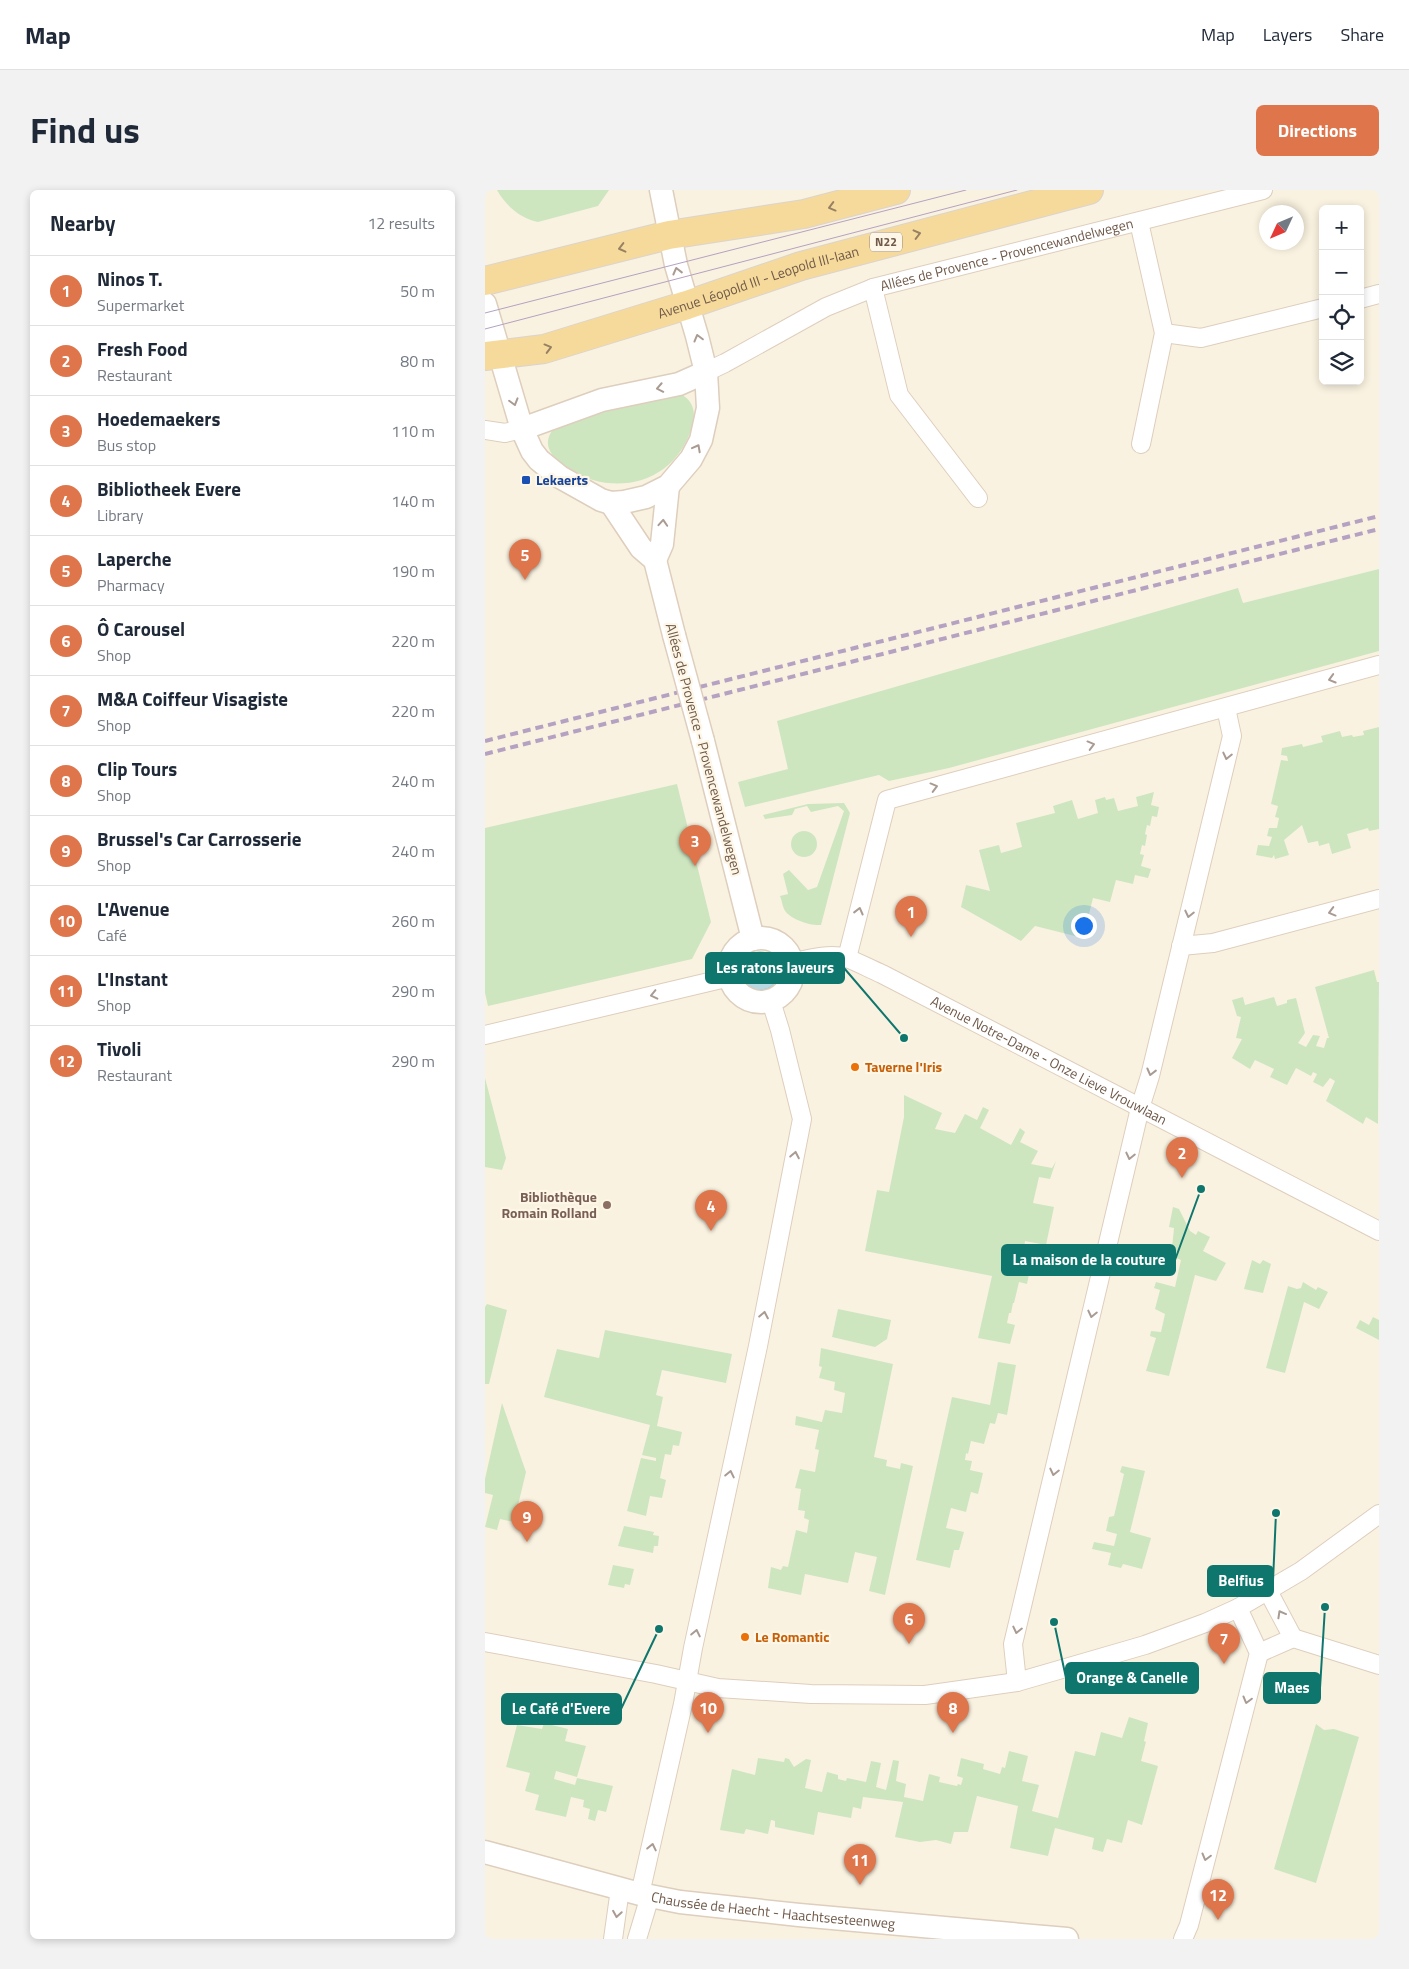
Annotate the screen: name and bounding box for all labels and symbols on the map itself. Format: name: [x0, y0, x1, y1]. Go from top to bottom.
one-way arrow: [828, 201, 836, 211]
north arrow: [1259, 205, 1304, 250]
street label: Allées de Provence - Provencewandelwegen: [878, 212, 1135, 296]
one-way arrow: [913, 230, 921, 240]
road number: N22: [870, 232, 902, 252]
street label: Avenue Léopold III - Leopold III-laan: [655, 240, 861, 323]
one-way arrow: [619, 242, 627, 252]
one-way arrow: [672, 266, 683, 275]
one-way arrow: [693, 334, 703, 343]
one-way arrow: [543, 343, 551, 353]
one-way arrow: [656, 382, 664, 393]
one-way arrow: [508, 397, 518, 405]
one-way arrow: [691, 444, 701, 453]
place label: Lekaerts: [536, 469, 589, 490]
marker: Lekaerts: [520, 474, 532, 486]
one-way arrow: [658, 519, 669, 527]
pin: 5: [509, 539, 541, 580]
street label: Allées de Provence - Provencewandelwegen: [661, 621, 748, 877]
one-way arrow: [1328, 673, 1337, 683]
one-way arrow: [1086, 740, 1094, 750]
one-way arrow: [1222, 751, 1233, 760]
one-way arrow: [929, 783, 937, 793]
pin: 3: [679, 825, 711, 866]
pin: 1: [895, 896, 927, 937]
one-way arrow: [853, 906, 864, 915]
one-way arrow: [1327, 906, 1336, 917]
one-way arrow: [1184, 909, 1195, 918]
your location: [1071, 913, 1097, 939]
callout: Les ratons laveurs: [706, 953, 844, 983]
text: Les ratons laveurs: [716, 956, 834, 979]
one-way arrow: [649, 989, 658, 1000]
street label: Avenue Notre-Dame - Onze Lieve Vrouwlaan: [927, 990, 1171, 1130]
place label: Taverne l'Iris: [865, 1056, 943, 1077]
marker: Taverne l'Iris: [849, 1061, 861, 1073]
one-way arrow: [1146, 1067, 1157, 1076]
pin: 2: [1166, 1137, 1198, 1178]
one-way arrow: [789, 1151, 799, 1160]
one-way arrow: [1125, 1152, 1136, 1161]
place label: Bibliothèque Romain Rolland: [501, 1186, 597, 1223]
pin: 4: [695, 1190, 727, 1231]
marker: Bibliothèque Romain Rolland: [601, 1199, 613, 1211]
callout: La maison de la couture: [1002, 1245, 1175, 1275]
text: La maison de la couture: [1013, 1248, 1166, 1271]
one-way arrow: [758, 1310, 768, 1319]
one-way arrow: [1087, 1310, 1098, 1319]
one-way arrow: [1050, 1468, 1060, 1476]
one-way arrow: [724, 1469, 735, 1478]
pin: 9: [511, 1501, 543, 1542]
callout: Belfius: [1208, 1566, 1273, 1596]
text: Belfius: [1218, 1569, 1264, 1592]
pin: 6: [893, 1603, 925, 1644]
one-way arrow: [1277, 1611, 1287, 1620]
pin: 7: [1208, 1623, 1240, 1664]
place label: Le Romantic: [755, 1626, 829, 1647]
one-way arrow: [1012, 1626, 1023, 1635]
one-way arrow: [690, 1628, 701, 1637]
marker: Le Romantic: [739, 1631, 751, 1643]
callout: Orange & Canelle: [1066, 1663, 1198, 1693]
text: Orange & Canelle: [1076, 1666, 1188, 1689]
callout: Maes: [1264, 1673, 1320, 1703]
text: Maes: [1274, 1676, 1310, 1699]
pin: 10: [692, 1692, 724, 1733]
pin: 8: [937, 1692, 969, 1733]
callout: Le Café d'Evere: [502, 1694, 621, 1724]
one-way arrow: [1242, 1696, 1253, 1705]
text: Le Café d'Evere: [512, 1697, 611, 1720]
one-way arrow: [646, 1842, 657, 1851]
pin: 11: [844, 1844, 876, 1885]
one-way arrow: [1202, 1853, 1212, 1861]
pin: 12: [1202, 1879, 1234, 1920]
street label: Chaussée de Haecht - Haachtsesteenweg: [650, 1886, 896, 1934]
one-way arrow: [612, 1910, 623, 1918]

